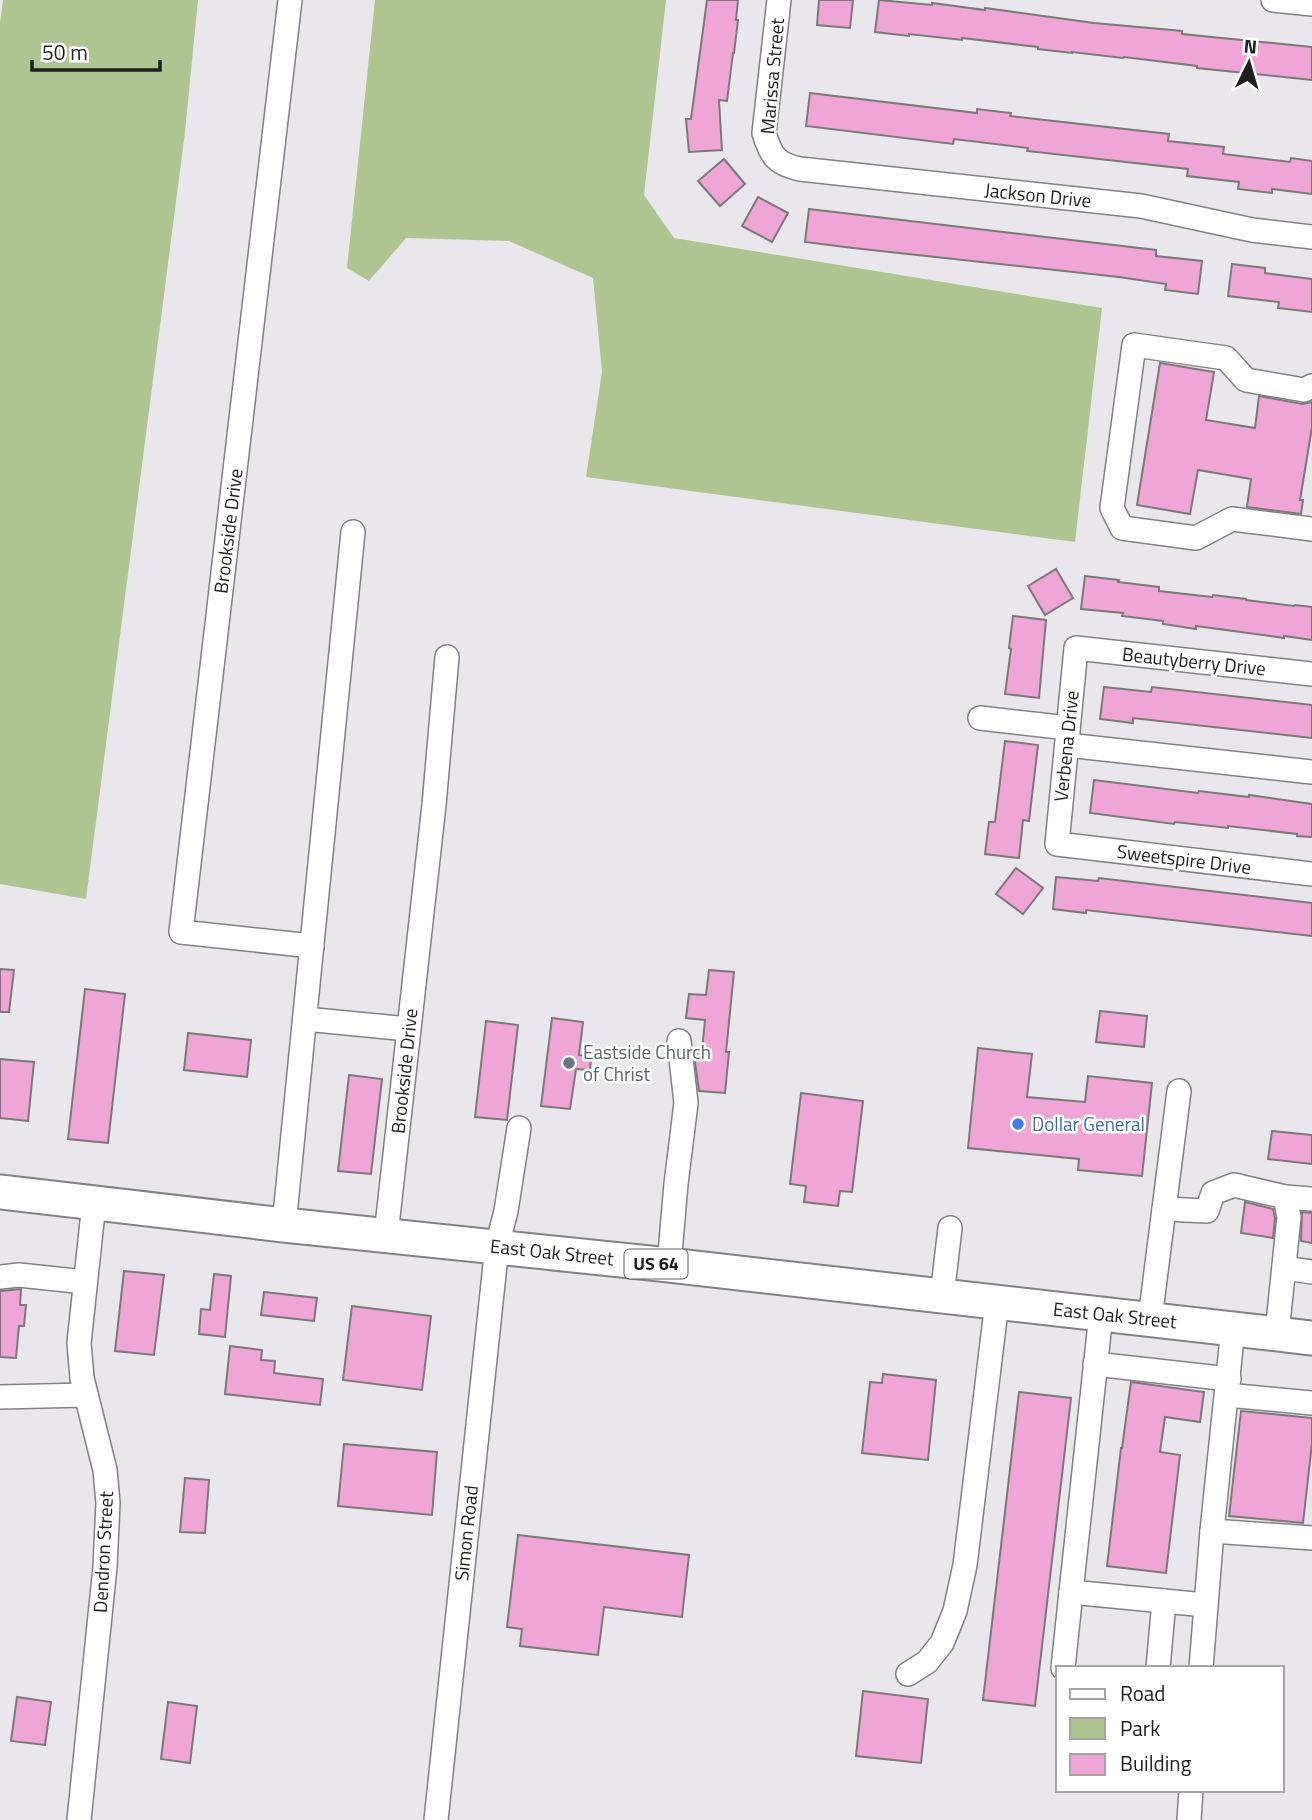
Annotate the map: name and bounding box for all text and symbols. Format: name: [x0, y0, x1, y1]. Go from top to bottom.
street label: Marissa Street: [752, 16, 791, 135]
scale bar: [32, 28, 159, 72]
north arrow: [1214, 28, 1284, 98]
text: N: [1243, 31, 1258, 61]
text: 50 m: [42, 36, 88, 68]
street label: Jackson Drive: [983, 174, 1093, 215]
street label: Brookside Drive: [205, 467, 250, 595]
street label: Beautyberry Drive: [1121, 639, 1267, 682]
street label: Verbena Drive: [1045, 689, 1086, 803]
street label: Sweetspire Drive: [1115, 836, 1253, 881]
street label: Brookside Drive: [383, 1007, 424, 1135]
place label: Eastside Church of Christ: [583, 1037, 711, 1088]
marker: Eastside Church of Christ: [561, 1055, 577, 1071]
place label: Dollar General: [1032, 1109, 1145, 1138]
marker: Dollar General: [1010, 1116, 1026, 1132]
street label: East Oak Street: [489, 1231, 616, 1272]
road number: US 64: [624, 1250, 688, 1279]
street label: East Oak Street: [1052, 1294, 1179, 1335]
street label: Simon Road: [446, 1484, 485, 1582]
street label: Dendron Street: [85, 1490, 120, 1614]
legend: [1056, 1666, 1284, 1792]
text: Road: [1120, 1677, 1165, 1709]
text: Park: [1120, 1712, 1160, 1744]
text: Building: [1120, 1747, 1192, 1779]

